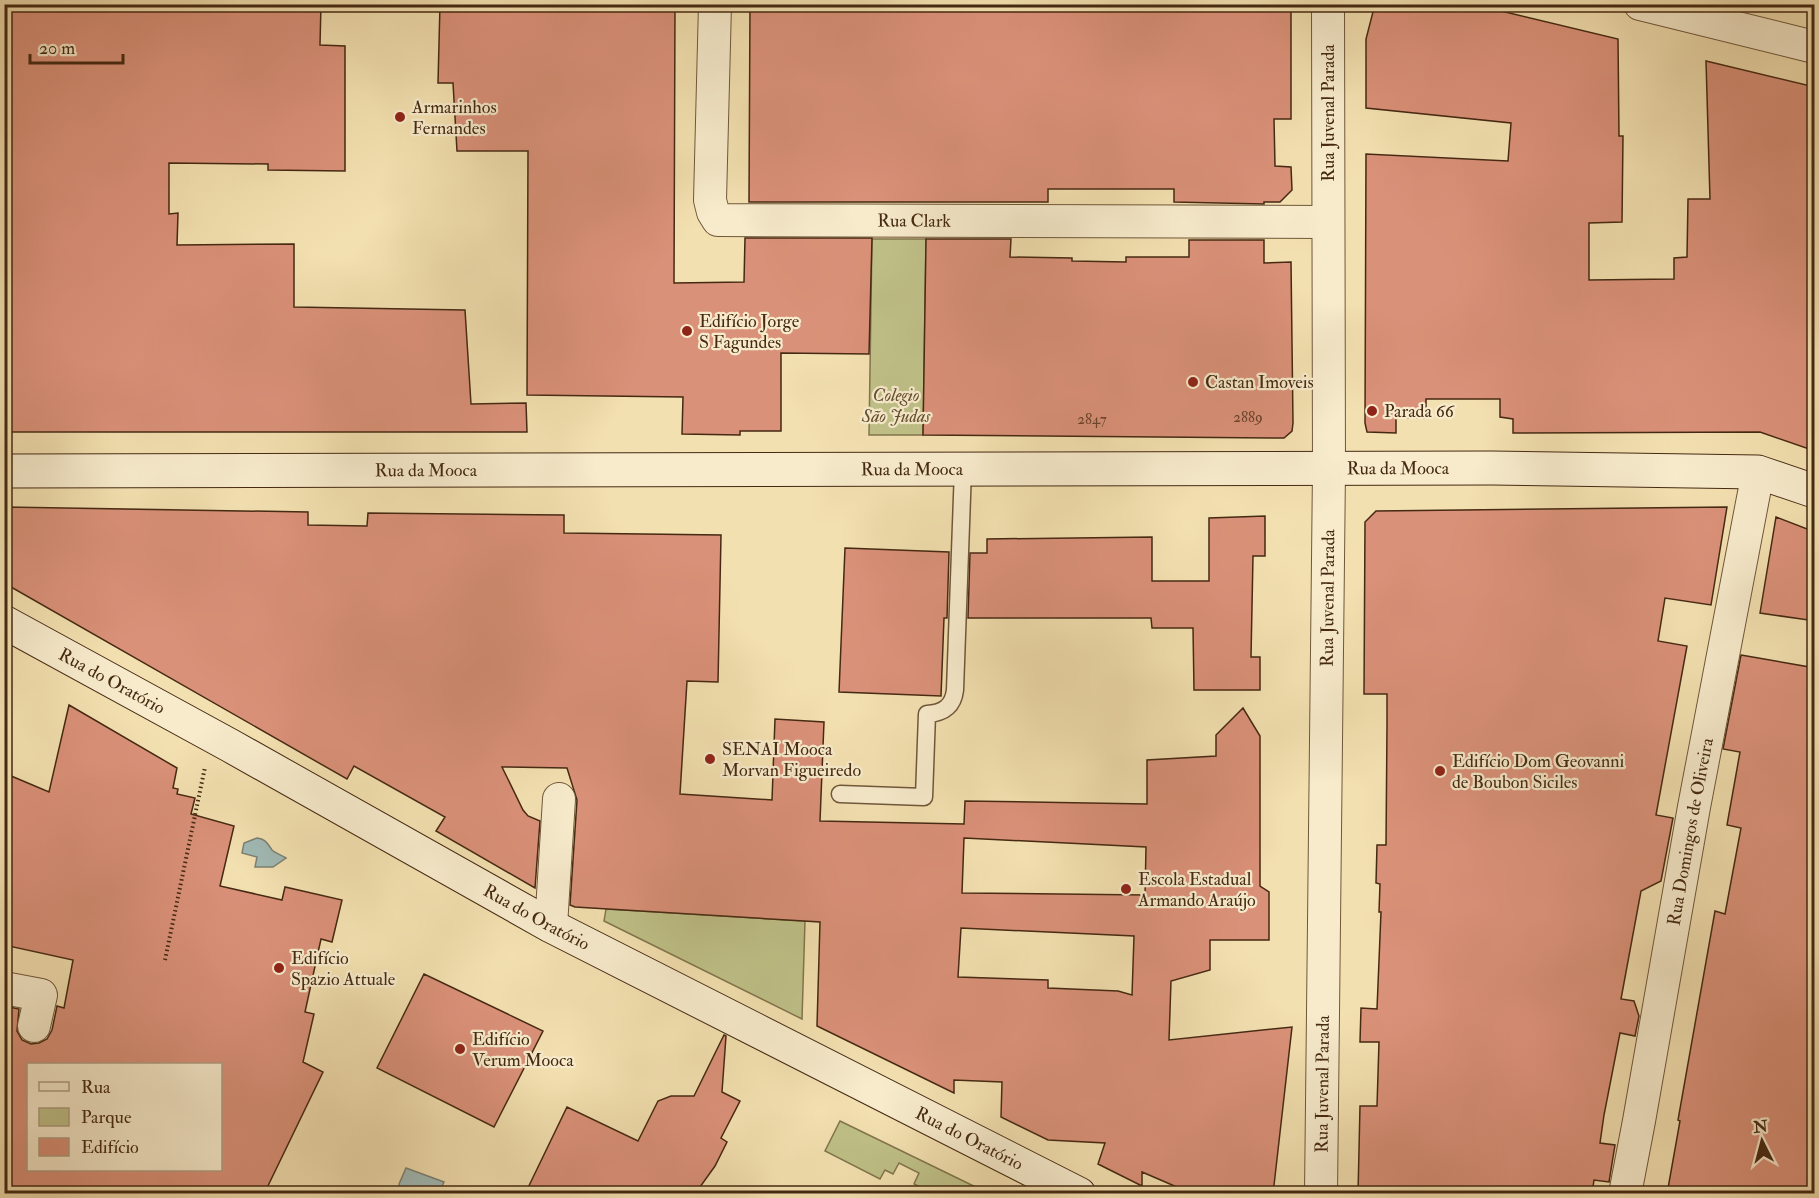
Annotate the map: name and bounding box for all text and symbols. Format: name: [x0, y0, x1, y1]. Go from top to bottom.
scale bar: [30, 27, 123, 65]
text: 20 m: [39, 37, 75, 60]
street label: Rua Juvenal Parada: [1317, 44, 1340, 182]
place label: Armarinhos Fernandes: [411, 96, 497, 140]
marker: Armarinhos Fernandes: [393, 110, 407, 124]
street label: Rua Clark: [877, 209, 951, 232]
place label: Edifício Jorge S Fagundes: [699, 310, 800, 354]
marker: Edifício Jorge S Fagundes: [680, 324, 694, 338]
place label: Castan Imoveis: [1205, 371, 1314, 394]
marker: Castan Imoveis: [1186, 375, 1200, 389]
park label: Colegio São Judas: [861, 384, 931, 428]
place label: Parada 66: [1384, 400, 1455, 423]
marker: Parada 66: [1365, 404, 1379, 418]
house number: 2889: [1233, 408, 1263, 427]
house number: 2847: [1077, 410, 1107, 429]
street label: Rua da Mooca: [1347, 457, 1450, 480]
street label: Rua da Mooca: [861, 458, 964, 481]
street label: Rua da Mooca: [375, 459, 478, 482]
street label: Rua Juvenal Parada: [1315, 528, 1340, 667]
street label: Rua do Oratório: [55, 643, 169, 719]
street label: Rua Domingos de Oliveira: [1662, 735, 1719, 927]
place label: SENAI Mooca Morvan Figueiredo: [722, 738, 861, 782]
place label: Edifício Dom Geovanni de Boubon Siciles: [1452, 750, 1624, 794]
marker: SENAI Mooca Morvan Figueiredo: [703, 752, 717, 766]
marker: Edifício Dom Geovanni de Boubon Siciles: [1433, 764, 1447, 778]
place label: Escola Estadual Armando Araújo: [1137, 868, 1256, 912]
street label: Rua do Oratório: [479, 879, 594, 955]
marker: Escola Estadual Armando Araújo: [1119, 882, 1133, 896]
place label: Edifício Spazio Attuale: [291, 947, 396, 991]
marker: Edifício Spazio Attuale: [272, 961, 286, 975]
street label: Rua Juvenal Parada: [1310, 1014, 1334, 1153]
place label: Edifício Verum Mooca: [472, 1028, 574, 1072]
marker: Edifício Verum Mooca: [453, 1042, 467, 1056]
legend: [27, 1063, 222, 1171]
text: Rua: [81, 1076, 111, 1099]
street label: Rua do Oratório: [912, 1101, 1027, 1175]
text: Parque: [81, 1106, 132, 1129]
north arrow: [1732, 1111, 1792, 1171]
text: N: [1751, 1116, 1769, 1138]
text: Edifício: [81, 1136, 139, 1159]

